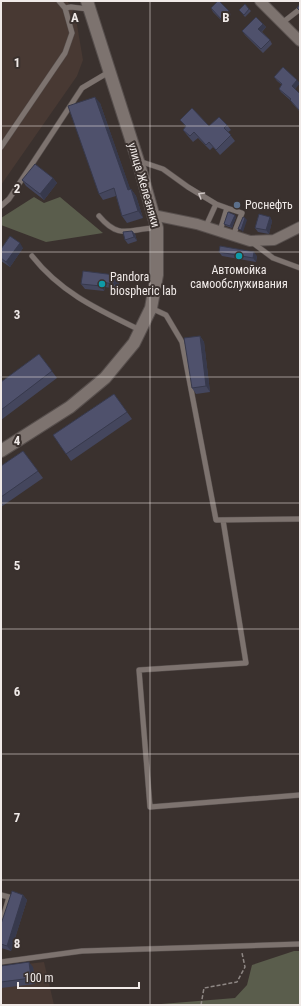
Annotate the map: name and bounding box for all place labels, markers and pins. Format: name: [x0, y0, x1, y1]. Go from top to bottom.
place label: Роснефть: [245, 198, 293, 212]
marker: Роснефть: [232, 200, 242, 210]
marker: Автомойка самообслуживания: [234, 251, 244, 261]
place label: Автомойка самообслуживания: [190, 263, 288, 291]
place label: Pandora biospheric lab: [110, 270, 177, 298]
marker: Pandora biospheric lab: [97, 279, 107, 289]

